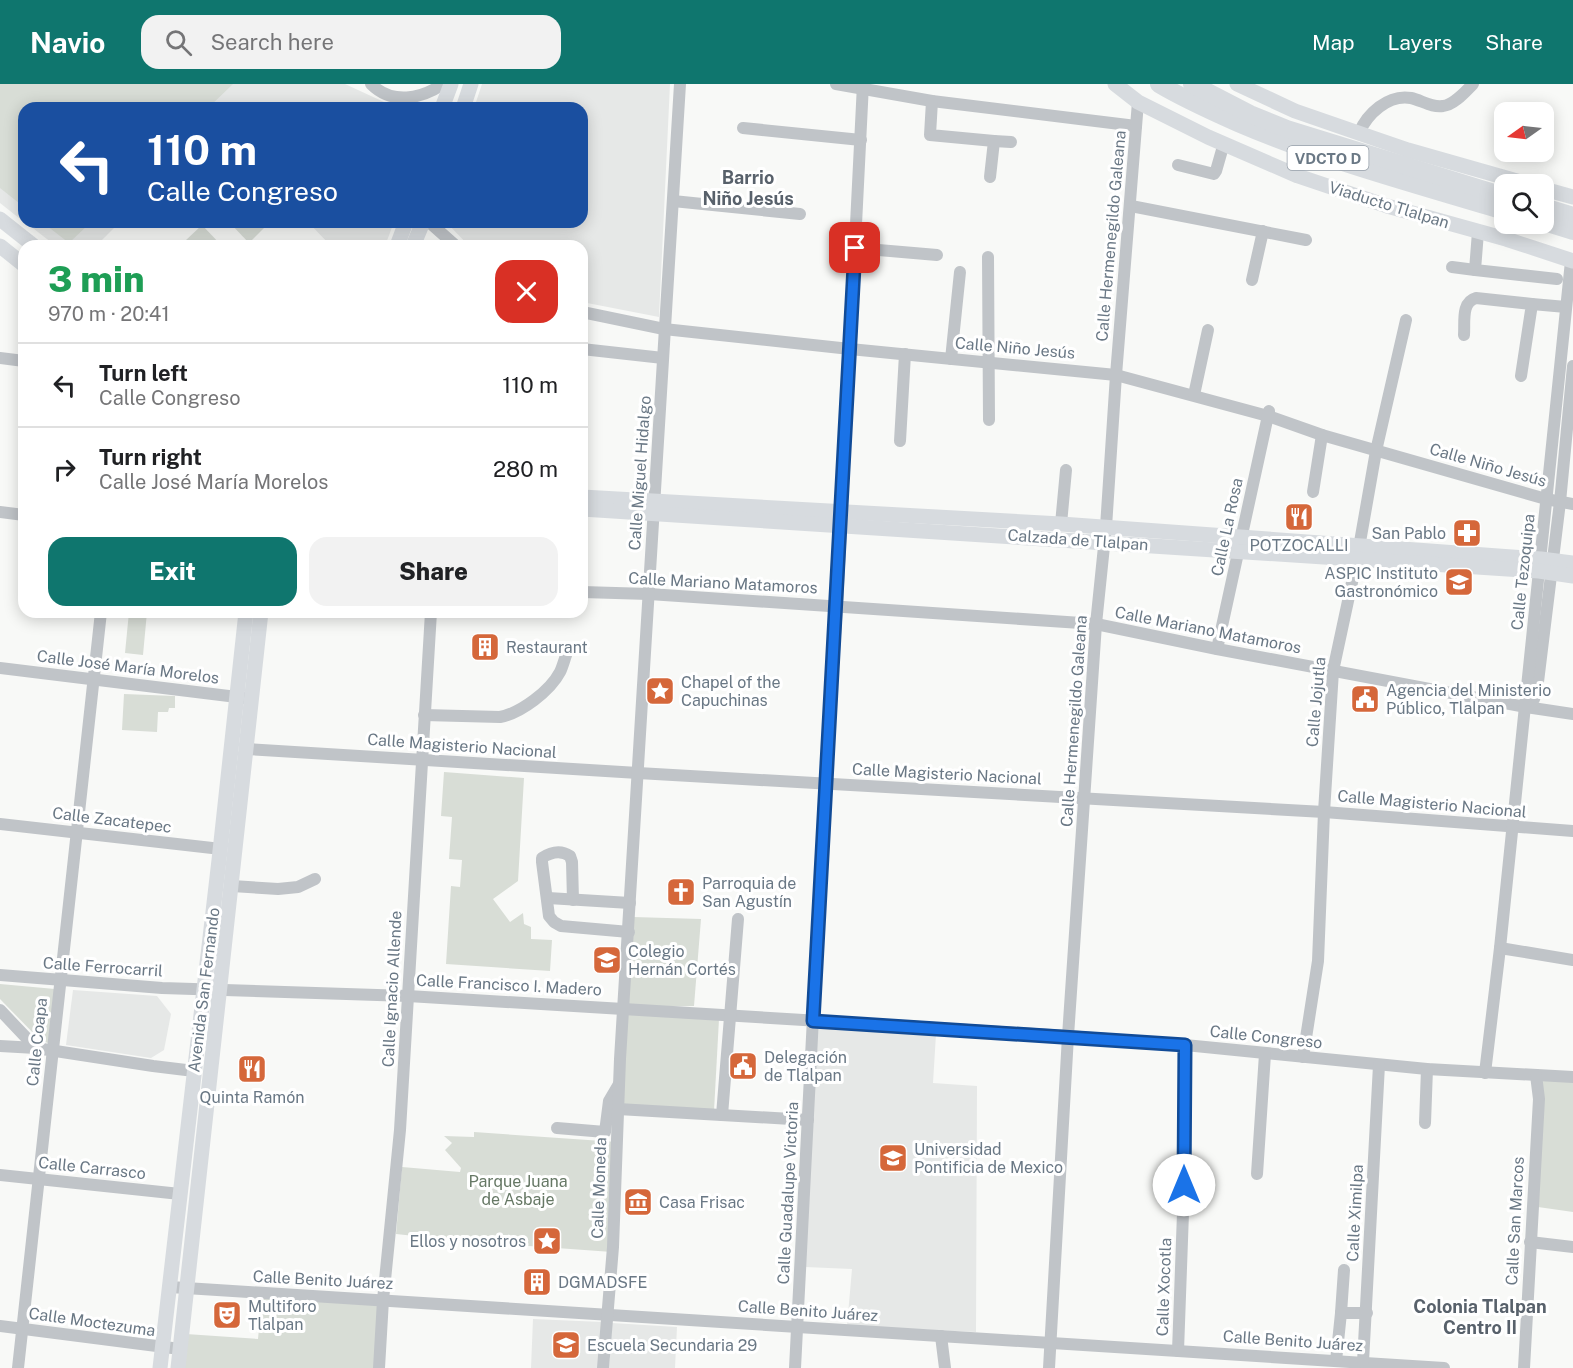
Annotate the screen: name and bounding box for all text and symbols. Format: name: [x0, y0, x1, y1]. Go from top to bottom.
search box: [141, 15, 561, 69]
text: Navio: [30, 26, 105, 59]
icon: search: [162, 26, 195, 59]
text: Search here: [210, 29, 334, 55]
text: Map: [1312, 30, 1355, 55]
text: Layers: [1388, 30, 1452, 55]
text: Share: [1485, 30, 1543, 55]
north arrow: [1494, 102, 1554, 162]
map controls: [1494, 102, 1554, 234]
text: 110 m: [147, 125, 257, 174]
icon: left: [48, 126, 126, 204]
street label: Calle Hermenegildo Galeana: [1092, 130, 1130, 342]
road number: VDCTO D: [1288, 146, 1368, 170]
district label: Barrio Niño Jesús: [702, 167, 794, 209]
button: search: [1494, 174, 1554, 234]
text: Calle Congreso: [147, 175, 338, 207]
street label: Viaducto Tlalpan: [1326, 178, 1452, 232]
pin: [829, 222, 880, 273]
icon: arrive: [838, 231, 871, 264]
text: 3 min: [48, 258, 145, 300]
button: close: [495, 260, 558, 323]
text: 970 m · 20:41: [48, 302, 170, 326]
street label: Calle Niño Jesús: [954, 333, 1076, 363]
text: Turn left: [99, 360, 188, 386]
icon: left: [48, 369, 81, 402]
text: 110 m: [502, 372, 558, 398]
text: Calle Congreso: [99, 386, 240, 410]
street label: Calle Miguel Hidalgo: [625, 395, 655, 551]
street label: Calle Niño Jesús: [1427, 439, 1549, 491]
text: Turn right: [99, 444, 202, 470]
icon: right: [48, 453, 81, 486]
text: 280 m: [493, 456, 558, 482]
text: Calle José María Morelos: [99, 470, 328, 494]
street label: Calle La Rosa: [1207, 476, 1247, 578]
restaurant icon: POTZOCALLI: [1283, 501, 1315, 533]
street label: Calle Tezoquipa: [1507, 513, 1539, 631]
pharmacy icon: San Pablo: [1451, 517, 1483, 549]
place label: San Pablo: [1371, 524, 1446, 543]
street label: Calzada de Tlalpan: [1007, 526, 1149, 554]
place label: POTZOCALLI: [1250, 536, 1348, 555]
button: Exit: [48, 537, 297, 606]
button: Share: [309, 537, 558, 606]
place label: ASPIC Instituto Gastronómico: [1324, 564, 1438, 601]
school or university icon: ASPIC Instituto Gastronómico: [1443, 566, 1475, 598]
street label: Calle Mariano Matamoros: [628, 569, 818, 597]
street label: Calle Mariano Matamoros: [1113, 603, 1303, 657]
street label: Calle Hermenegildo Galeana: [1057, 615, 1091, 827]
building icon: Restaurant: [469, 631, 501, 663]
place label: Restaurant: [506, 638, 588, 657]
street label: Calle José María Morelos: [36, 646, 220, 688]
street label: Calle Jojutla: [1303, 656, 1329, 748]
place label: Chapel of the Capuchinas: [681, 673, 781, 710]
place icon: Chapel of the Capuchinas: [644, 675, 676, 707]
place label: Agencia del Ministerio Público, Tlalpan: [1386, 681, 1551, 718]
public building icon: Agencia del Ministerio Público, Tlalpan: [1349, 683, 1381, 715]
street label: Calle Magisterio Nacional: [367, 730, 558, 762]
street label: Calle Magisterio Nacional: [852, 760, 1042, 788]
street label: Calle Magisterio Nacional: [1337, 786, 1528, 822]
street label: Calle Zacatepec: [51, 803, 173, 837]
place label: Parroquia de San Agustín: [702, 874, 796, 911]
church icon: Parroquia de San Agustín: [665, 876, 697, 908]
street label: Avenida San Fernando: [184, 906, 224, 1074]
street label: Calle Ignacio Allende: [378, 910, 406, 1068]
place label: Colegio Hernán Cortés: [628, 942, 736, 979]
school or university icon: Colegio Hernán Cortés: [591, 944, 623, 976]
street label: Calle Ferrocarril: [42, 953, 164, 981]
street label: Calle Francisco I. Madero: [416, 971, 602, 999]
street label: Calle Coapa: [23, 997, 51, 1087]
street label: Calle Congreso: [1209, 1022, 1323, 1052]
place label: Delegación de Tlalpan: [764, 1048, 847, 1085]
public building icon: Delegación de Tlalpan: [727, 1050, 759, 1082]
restaurant icon: Quinta Ramón: [236, 1053, 268, 1085]
place label: Quinta Ramón: [200, 1088, 304, 1107]
street label: Calle Guadalupe Victoria: [774, 1101, 802, 1285]
street label: Calle Moneda: [588, 1137, 610, 1239]
place label: Universidad Pontificia de Mexico: [914, 1140, 1063, 1177]
school or university icon: Universidad Pontificia de Mexico: [877, 1142, 909, 1174]
street label: Calle Carrasco: [37, 1153, 147, 1183]
position arrow: [1152, 1153, 1216, 1217]
street label: Calle San Marcos: [1502, 1156, 1528, 1286]
street label: Calle Ximilpa: [1343, 1164, 1367, 1262]
park label: Parque Juana de Asbaje: [468, 1172, 568, 1209]
museum icon: Casa Frisac: [622, 1186, 654, 1218]
place label: Casa Frisac: [659, 1193, 745, 1212]
place icon: Ellos y nosotros: [531, 1225, 563, 1257]
place label: Ellos y nosotros: [410, 1232, 526, 1251]
street label: Calle Xocotla: [1153, 1237, 1175, 1337]
building icon: DGMADSFE: [521, 1266, 553, 1298]
street label: Calle Benito Juárez: [252, 1267, 394, 1293]
place label: DGMADSFE: [558, 1273, 647, 1292]
district label: Colonia Tlalpan Centro II: [1413, 1296, 1547, 1338]
place label: Multiforo Tlalpan: [248, 1297, 316, 1334]
street label: Calle Benito Juárez: [737, 1297, 879, 1325]
theatre icon: Multiforo Tlalpan: [211, 1299, 243, 1331]
street label: Calle Moctezuma: [27, 1304, 157, 1340]
street label: Calle Benito Juárez: [1222, 1327, 1364, 1355]
school or university icon: Escuela Secundaria 29: [550, 1329, 582, 1361]
place label: Escuela Secundaria 29: [587, 1336, 757, 1355]

